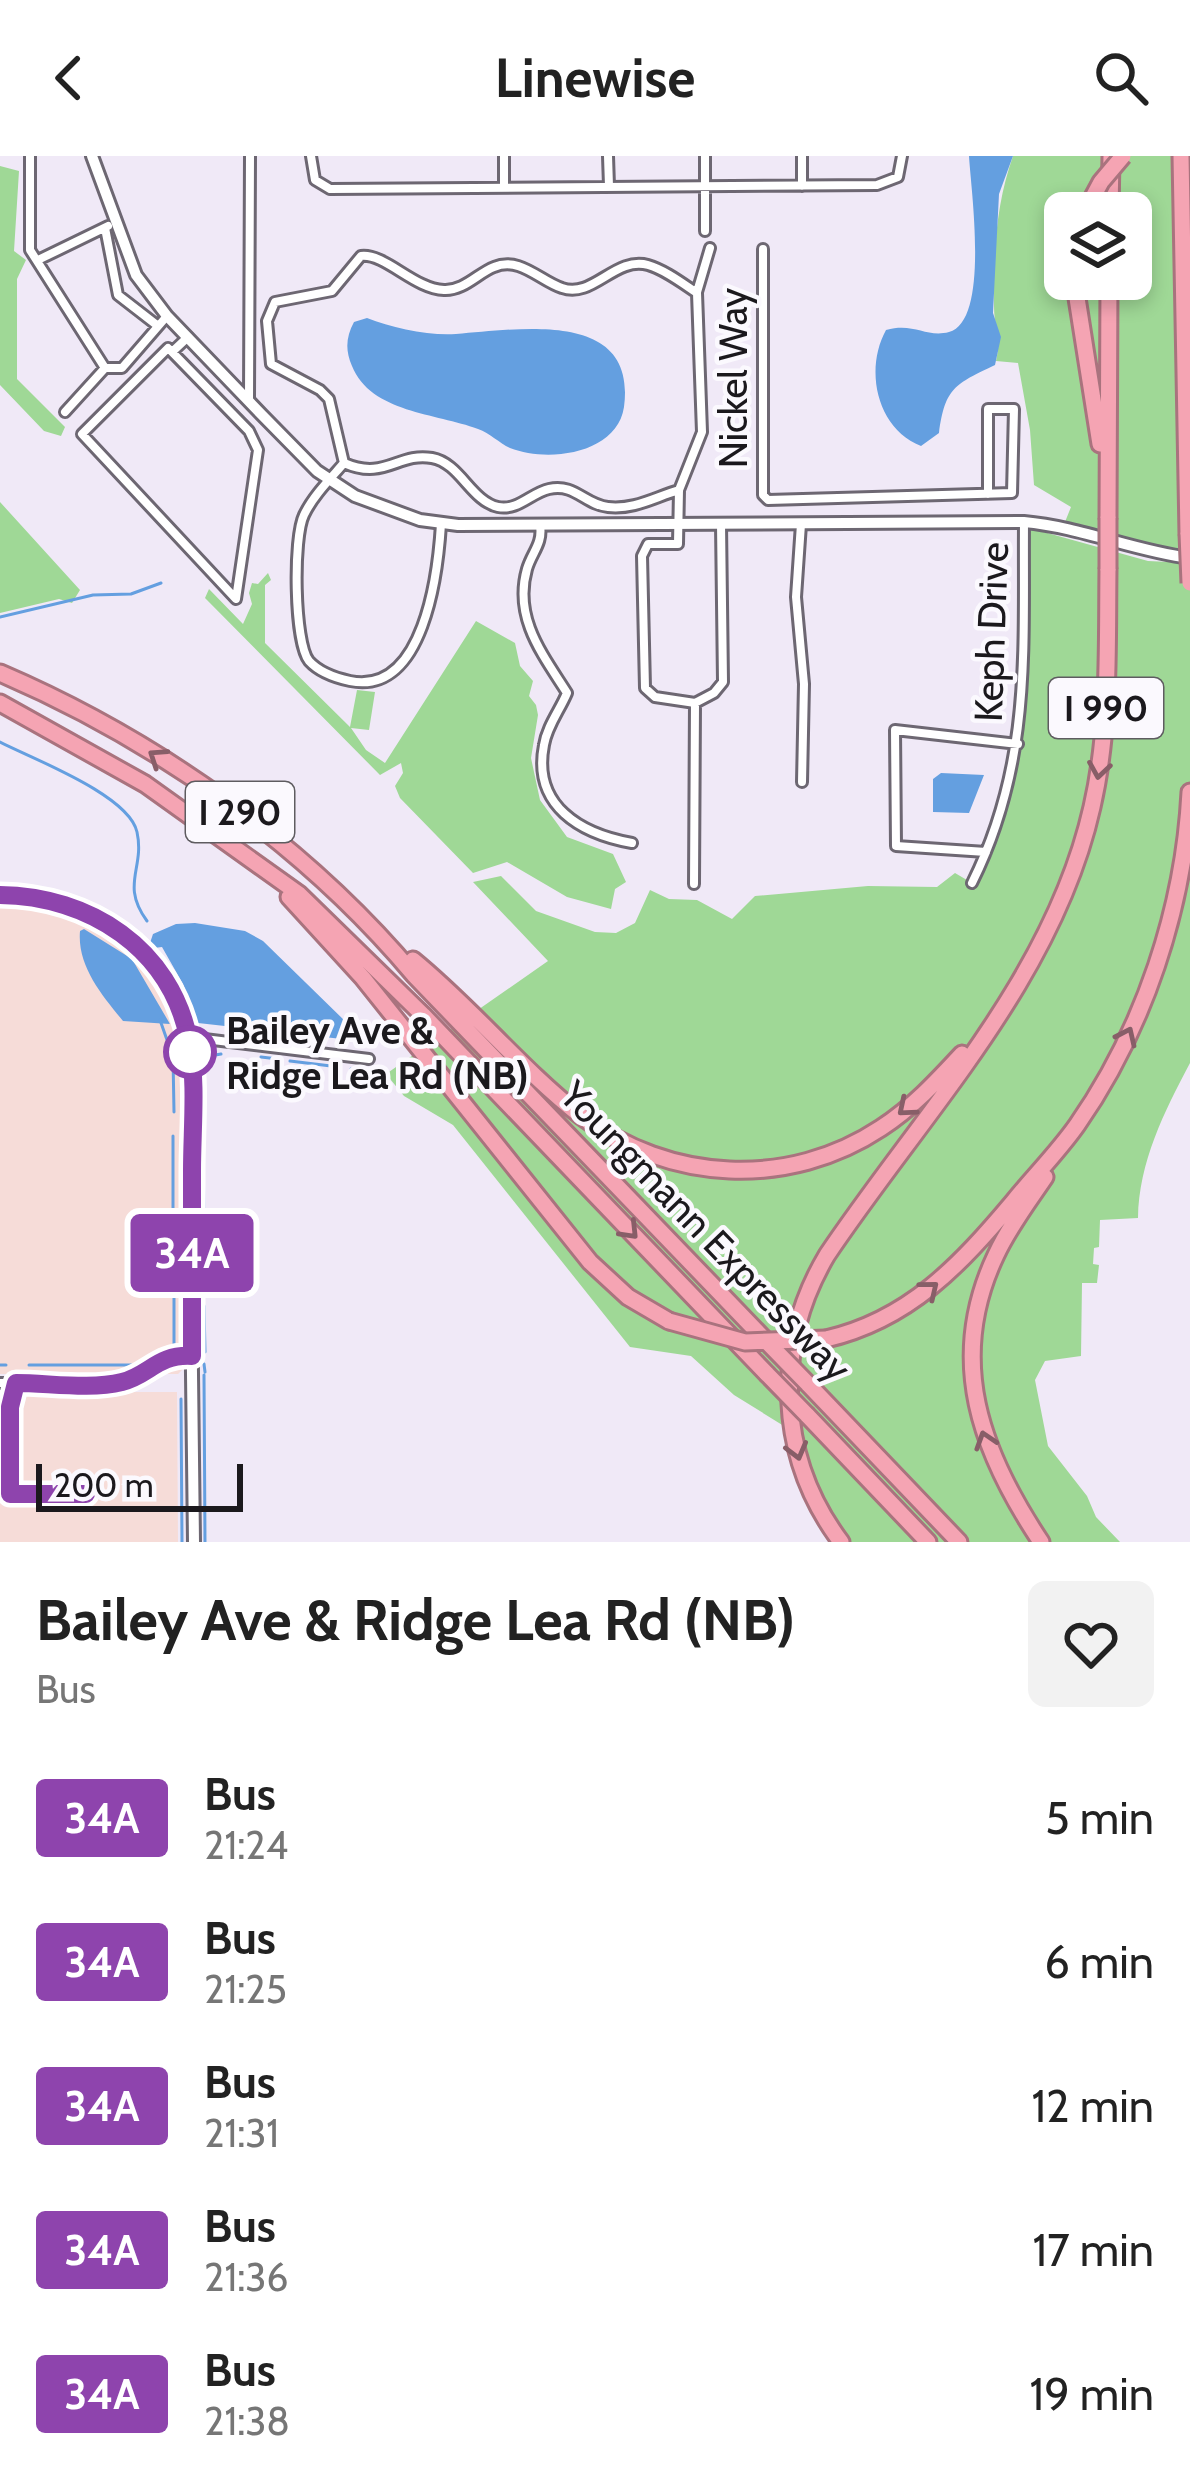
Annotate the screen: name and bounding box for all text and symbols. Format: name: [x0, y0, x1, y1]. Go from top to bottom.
icon: back: [36, 45, 102, 111]
text: Linewise: [495, 45, 695, 111]
icon: search: [1088, 45, 1154, 111]
map controls: [1044, 192, 1152, 300]
button: layers: [1044, 192, 1152, 300]
street label: Nickel Way: [709, 287, 757, 468]
street label: Keph Drive: [964, 541, 1018, 723]
road number: I 990: [1049, 678, 1163, 738]
one-way arrow: [149, 749, 171, 771]
one-way arrow: [1087, 760, 1113, 780]
road number: I 290: [186, 782, 294, 842]
place label: Bailey Ave & Ridge Lea Rd (NB): [226, 1006, 529, 1099]
marker: Bailey Ave & Ridge Lea Rd (NB): [165, 1027, 215, 1077]
one-way arrow: [1113, 1027, 1136, 1048]
street label: Youngmann Expressway: [550, 1070, 862, 1391]
one-way arrow: [898, 1094, 920, 1116]
line badge: 34A: [123, 1214, 261, 1292]
one-way arrow: [615, 1217, 637, 1239]
text: 34A: [155, 1227, 229, 1279]
one-way arrow: [917, 1282, 939, 1303]
one-way arrow: [975, 1430, 1000, 1451]
one-way arrow: [783, 1441, 808, 1461]
scale bar: [36, 1458, 243, 1511]
text: 200 m: [54, 1465, 154, 1505]
button: heart: [1028, 1581, 1154, 1707]
text: Bailey Ave & Ridge Lea Rd (NB): [36, 1585, 795, 1654]
text: Bus: [36, 1665, 96, 1713]
text: Bus: [204, 1767, 276, 1821]
text: 5 min: [1045, 1791, 1154, 1845]
text: 34A: [65, 1792, 139, 1844]
text: 21:24: [204, 1821, 288, 1869]
text: Bus: [204, 1911, 276, 1965]
text: 6 min: [1044, 1935, 1154, 1989]
text: 34A: [65, 1936, 139, 1988]
text: 21:25: [204, 1965, 287, 2013]
text: Bus: [204, 2055, 276, 2109]
text: 12 min: [1031, 2079, 1154, 2133]
text: 34A: [65, 2080, 139, 2132]
text: 21:31: [204, 2109, 279, 2157]
text: Bus: [204, 2199, 276, 2253]
text: 17 min: [1032, 2223, 1154, 2277]
text: 34A: [65, 2224, 139, 2276]
text: 21:36: [204, 2253, 289, 2301]
text: Bus: [204, 2343, 276, 2397]
text: 19 min: [1029, 2367, 1154, 2421]
text: 34A: [65, 2368, 139, 2420]
text: 21:38: [204, 2397, 290, 2445]

